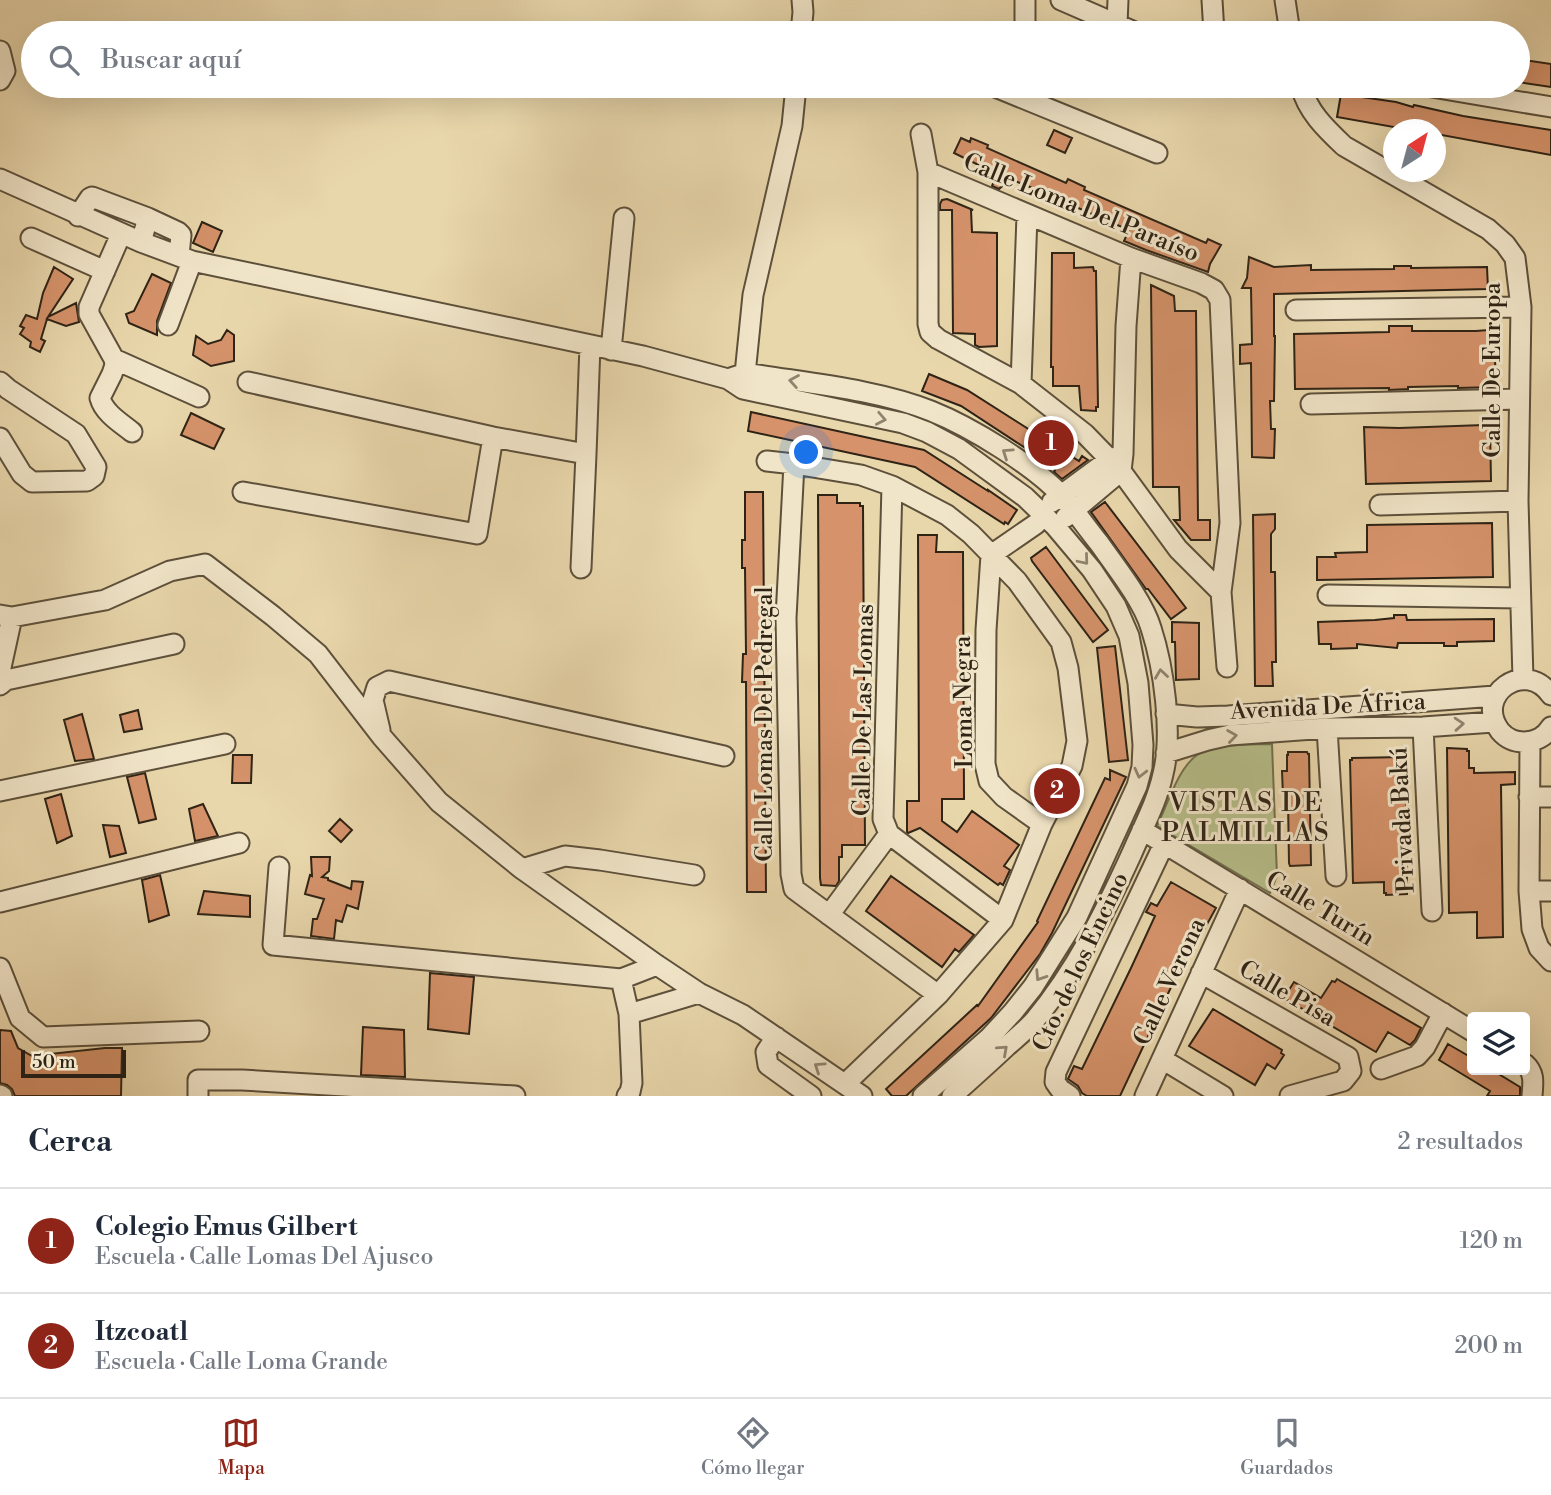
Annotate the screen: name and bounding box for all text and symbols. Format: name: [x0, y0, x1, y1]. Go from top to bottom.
search box: [21, 21, 1530, 98]
icon: search: [45, 41, 83, 79]
text: Buscar aquí: [101, 44, 241, 76]
north arrow: [1383, 119, 1446, 182]
street label: Calle Loma Del Paraíso: [959, 147, 1203, 269]
street label: Calle De Europa: [1478, 281, 1508, 458]
one-way arrow: [788, 374, 800, 389]
one-way arrow: [875, 411, 887, 426]
pin: 1: [1028, 417, 1074, 469]
your location: [789, 435, 823, 469]
one-way arrow: [1002, 449, 1015, 462]
one-way arrow: [1075, 553, 1088, 565]
street label: Calle Lomas Del Pedregal: [750, 586, 780, 862]
street label: Calle De Las Lomas: [847, 604, 881, 816]
street label: Loma Negra: [948, 635, 980, 769]
one-way arrow: [1154, 668, 1169, 680]
street label: Avenida De África: [1228, 686, 1427, 727]
one-way arrow: [1454, 717, 1465, 732]
one-way arrow: [1226, 729, 1238, 744]
street label: Privada Bakú: [1384, 746, 1422, 894]
pin: 2: [1034, 765, 1080, 817]
one-way arrow: [1134, 767, 1148, 779]
district label: VISTAS DE PALMILLAS: [1161, 787, 1331, 849]
street label: Calle Turín: [1260, 865, 1380, 953]
street label: Cto. de los Encino: [1026, 868, 1136, 1056]
street label: Calle Verona: [1127, 913, 1213, 1050]
street label: Calle Pisa: [1233, 954, 1342, 1034]
one-way arrow: [1035, 969, 1048, 982]
map controls: [1467, 1012, 1530, 1075]
button: layers: [1467, 1012, 1530, 1075]
one-way arrow: [995, 1046, 1008, 1058]
scale bar: [21, 1047, 126, 1079]
text: 50 m: [32, 1050, 76, 1074]
one-way arrow: [814, 1063, 827, 1075]
text: Cerca: [28, 1123, 112, 1161]
text: 2 resultados: [1398, 1128, 1523, 1156]
text: Colegio Emus Gilbert: [95, 1211, 358, 1243]
text: 1: [45, 1227, 57, 1255]
text: 120 m: [1459, 1227, 1523, 1255]
text: Escuela · Calle Lomas Del Ajusco: [95, 1243, 433, 1271]
text: Itzcoatl: [95, 1316, 188, 1348]
text: 2: [44, 1332, 58, 1360]
text: 200 m: [1455, 1332, 1523, 1360]
text: Escuela · Calle Loma Grande: [95, 1348, 388, 1376]
tab: Mapa: [218, 1414, 265, 1480]
tab: Cómo llegar: [701, 1414, 804, 1480]
tab: Guardados: [1240, 1414, 1333, 1480]

